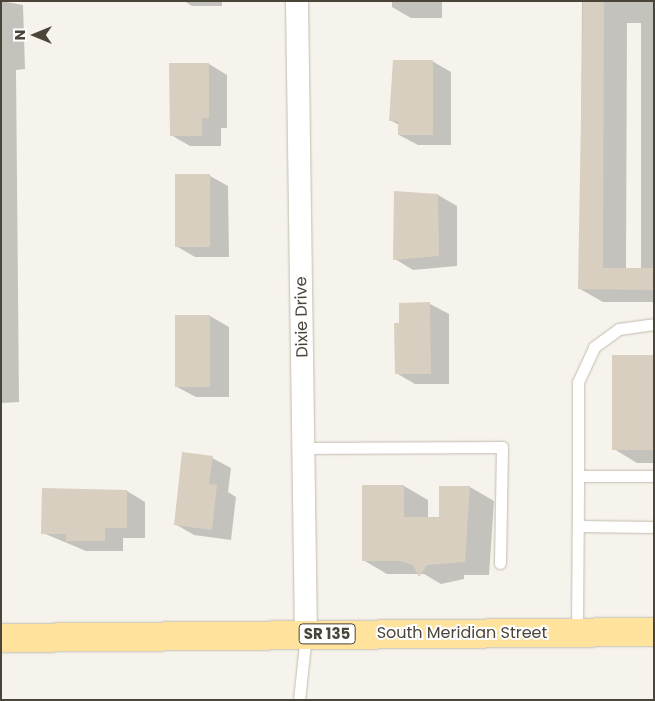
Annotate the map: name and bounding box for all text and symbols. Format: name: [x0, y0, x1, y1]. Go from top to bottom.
north arrow: [10, 10, 60, 60]
text: N: [10, 30, 30, 40]
street label: Dixie Drive: [292, 276, 312, 358]
road number: SR 135: [298, 622, 356, 646]
street label: South Meridian Street: [377, 623, 547, 643]

